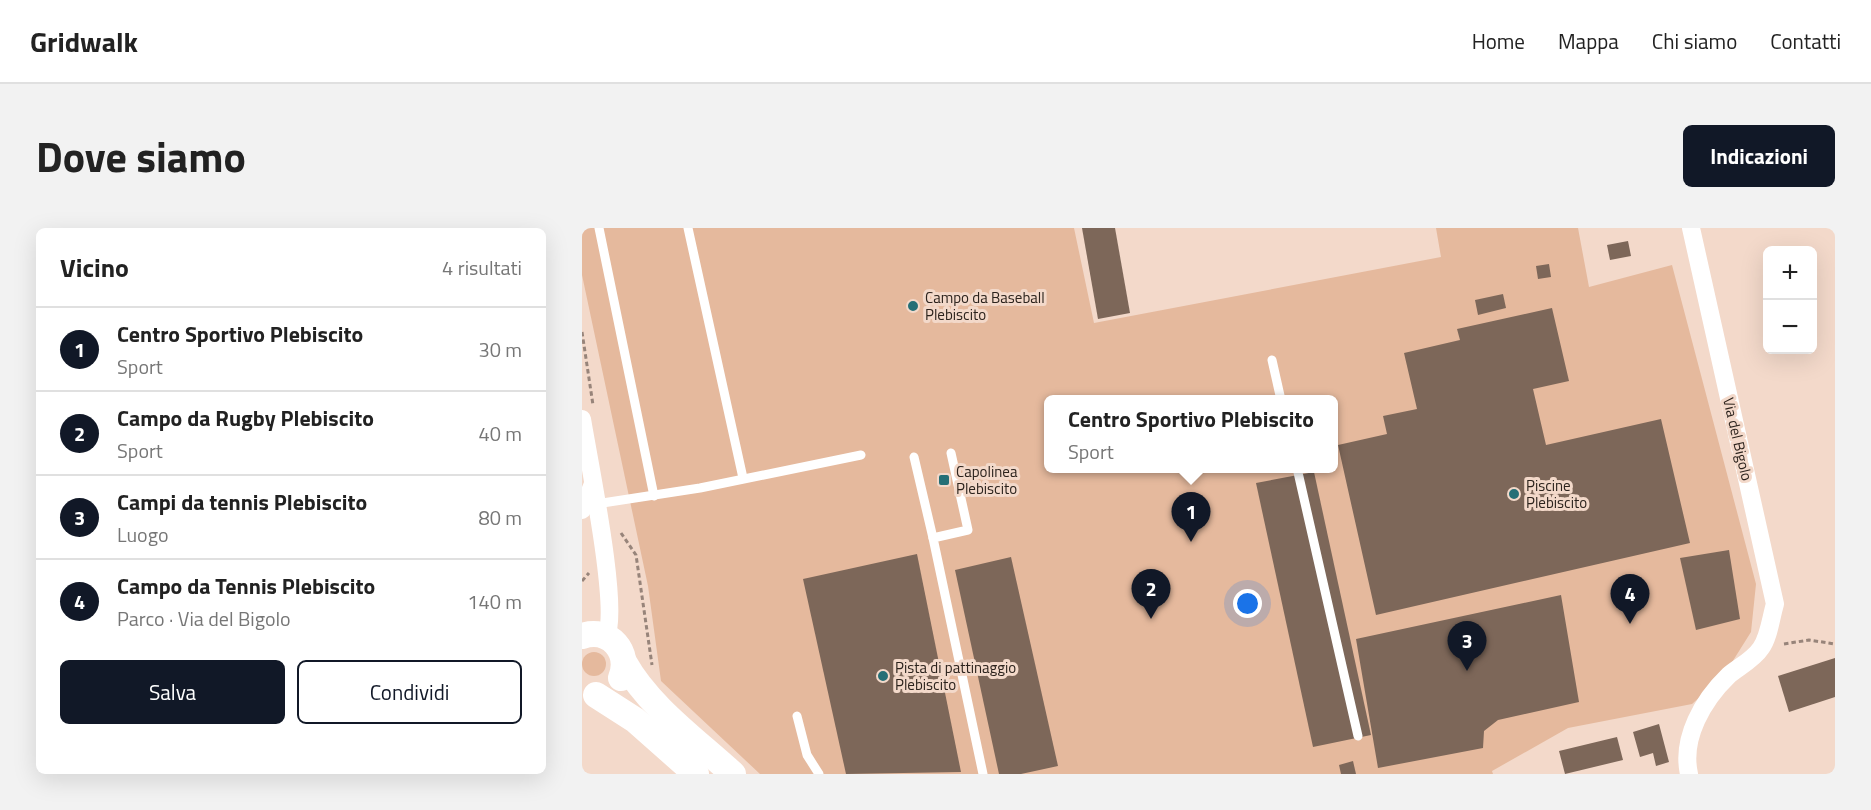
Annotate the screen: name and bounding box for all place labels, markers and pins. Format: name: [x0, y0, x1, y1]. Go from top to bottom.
place label: Campo da Baseball Plebiscito: [925, 286, 1045, 326]
marker: Campo da Baseball Plebiscito: [906, 299, 920, 313]
place label: Capolinea Plebiscito: [956, 460, 1018, 500]
marker: Capolinea Plebiscito: [937, 473, 951, 487]
place label: Piscine Plebiscito: [1526, 474, 1587, 514]
marker: Piscine Plebiscito: [1507, 487, 1521, 501]
pin: 1: [1172, 492, 1210, 542]
pin: 2: [1132, 570, 1170, 619]
pin: 4: [1610, 574, 1650, 624]
pin: 3: [1448, 622, 1486, 671]
place label: Pista di pattinaggio Plebiscito: [895, 656, 1016, 696]
marker: Pista di pattinaggio Plebiscito: [876, 669, 890, 683]

